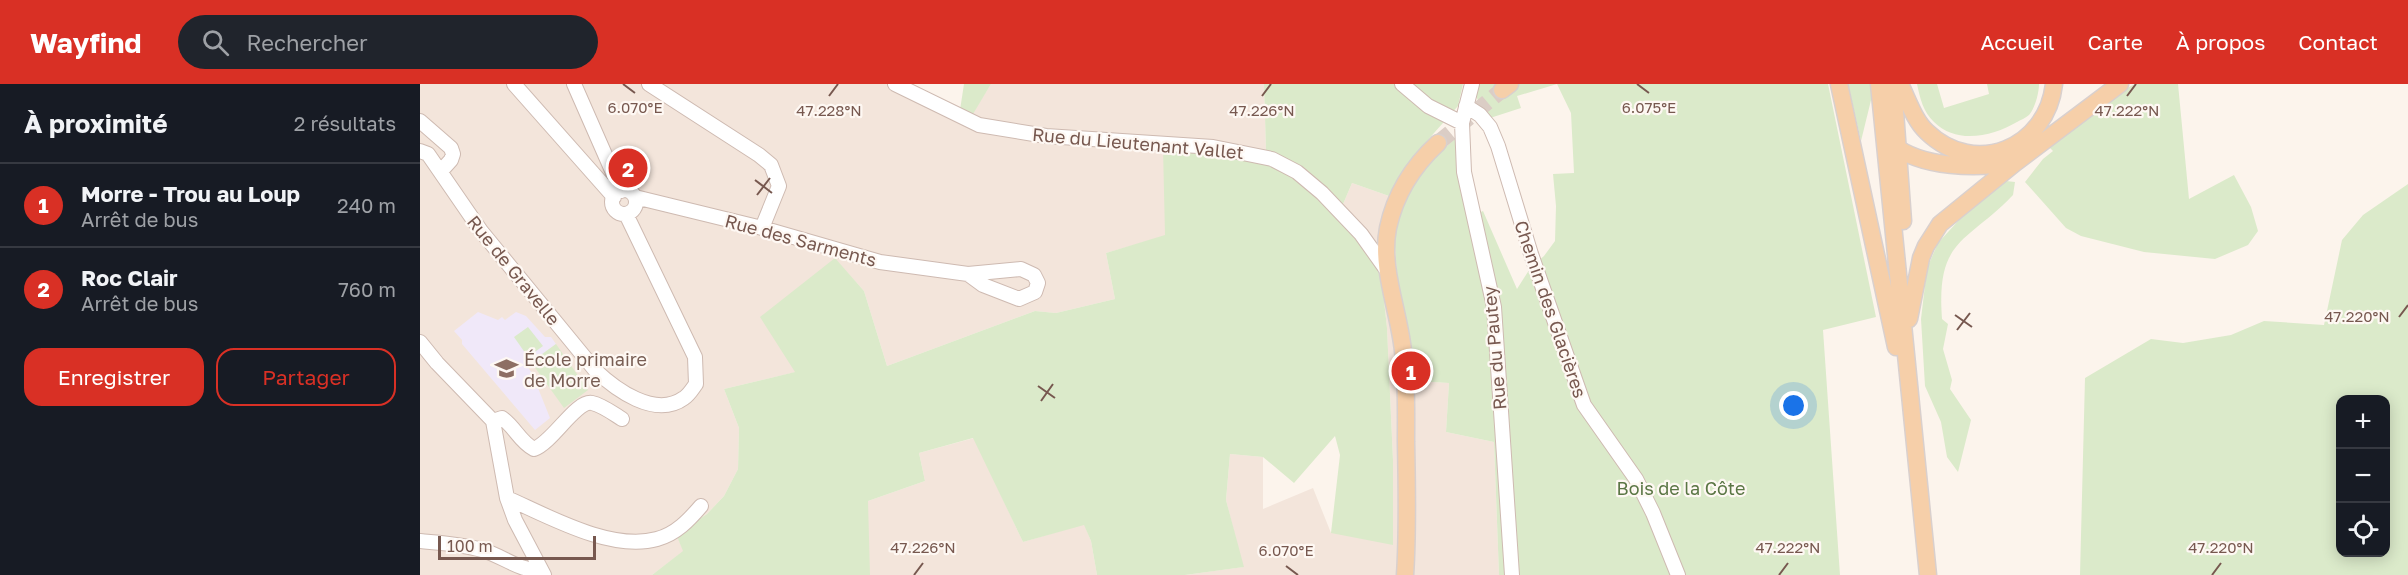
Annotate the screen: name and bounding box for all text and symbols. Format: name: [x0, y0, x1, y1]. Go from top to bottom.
search box: [178, 15, 598, 69]
text: Wayfind: [30, 26, 142, 59]
icon: search: [199, 26, 232, 59]
text: Rechercher: [247, 29, 368, 56]
text: Accueil: [1981, 29, 2054, 55]
text: Carte: [2087, 29, 2143, 55]
text: À propos: [2176, 29, 2265, 55]
text: Contact: [2298, 29, 2378, 55]
text: 6.070°E: [607, 98, 663, 116]
text: 6.075°E: [1622, 98, 1676, 116]
text: 47.228°N: [796, 101, 862, 119]
text: 47.226°N: [1229, 101, 1295, 119]
text: 47.222°N: [2095, 101, 2159, 119]
text: À proximité: [24, 108, 168, 139]
text: 2 résultats: [294, 111, 396, 135]
street label: Rue du Lieutenant Vallet: [1031, 123, 1245, 163]
pin: 2: [608, 146, 648, 190]
text: Morre - Trou au Loup: [81, 180, 300, 207]
text: 1: [38, 193, 49, 217]
text: 240 m: [337, 193, 396, 217]
text: Arrêt de bus: [81, 207, 198, 231]
street label: Rue des Sarments: [723, 209, 879, 271]
street label: Rue de Gravelle: [463, 211, 565, 329]
street label: Chemin des Glacières: [1510, 217, 1592, 401]
text: Roc Clair: [81, 264, 178, 291]
text: 2: [37, 277, 50, 301]
text: 760 m: [338, 277, 396, 301]
street label: Rue du Pautey: [1478, 285, 1510, 411]
text: Arrêt de bus: [81, 291, 198, 315]
text: 47.220°N: [2324, 307, 2390, 325]
button: Enregistrer: [24, 348, 204, 406]
button: Partager: [216, 348, 396, 406]
place label: École primaire de Morre: [524, 348, 647, 391]
pin: 1: [1392, 348, 1430, 394]
school or university icon: École primaire de Morre: [493, 356, 519, 382]
your location: [1779, 391, 1808, 420]
map controls: [2336, 395, 2390, 557]
button: +: [2336, 395, 2390, 449]
button: −: [2336, 449, 2390, 503]
park label: Bois de la Côte: [1617, 477, 1745, 499]
button: locate: [2336, 503, 2390, 557]
scale bar: [438, 533, 596, 560]
text: 100 m: [447, 536, 493, 556]
text: 47.226°N: [890, 538, 956, 556]
text: 47.222°N: [1756, 538, 1820, 556]
text: 47.220°N: [2188, 538, 2254, 556]
text: 6.070°E: [1258, 541, 1314, 559]

